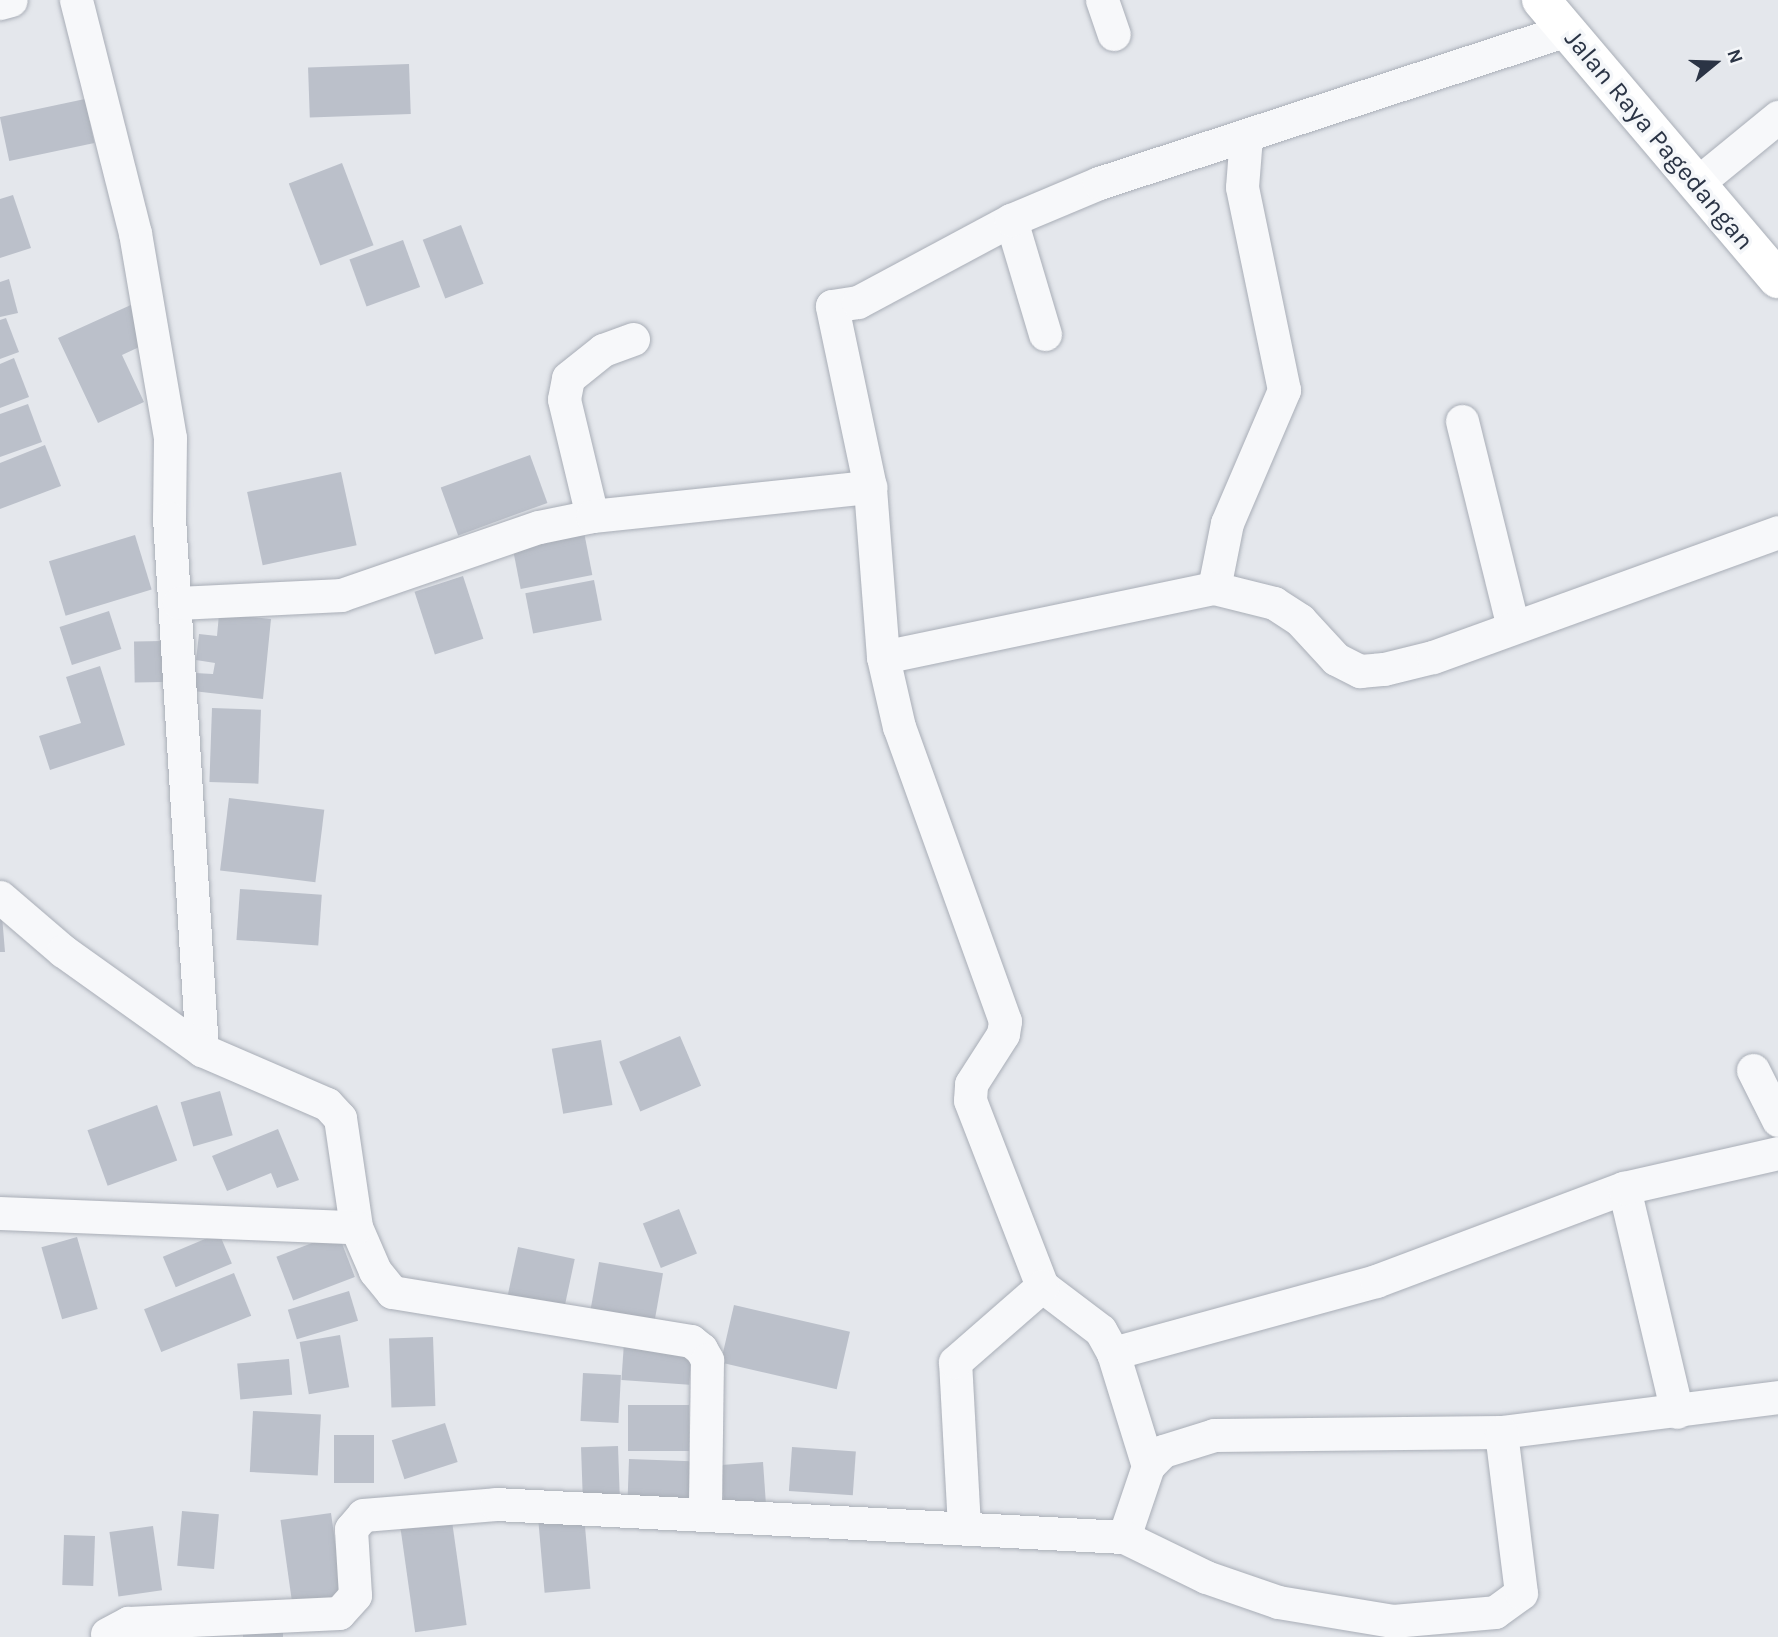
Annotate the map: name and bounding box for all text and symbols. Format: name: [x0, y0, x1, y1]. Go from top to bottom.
street label: Jalan Raya Pagedangan: [1558, 24, 1760, 256]
north arrow: [1680, 28, 1750, 98]
text: N: [1722, 46, 1747, 66]

